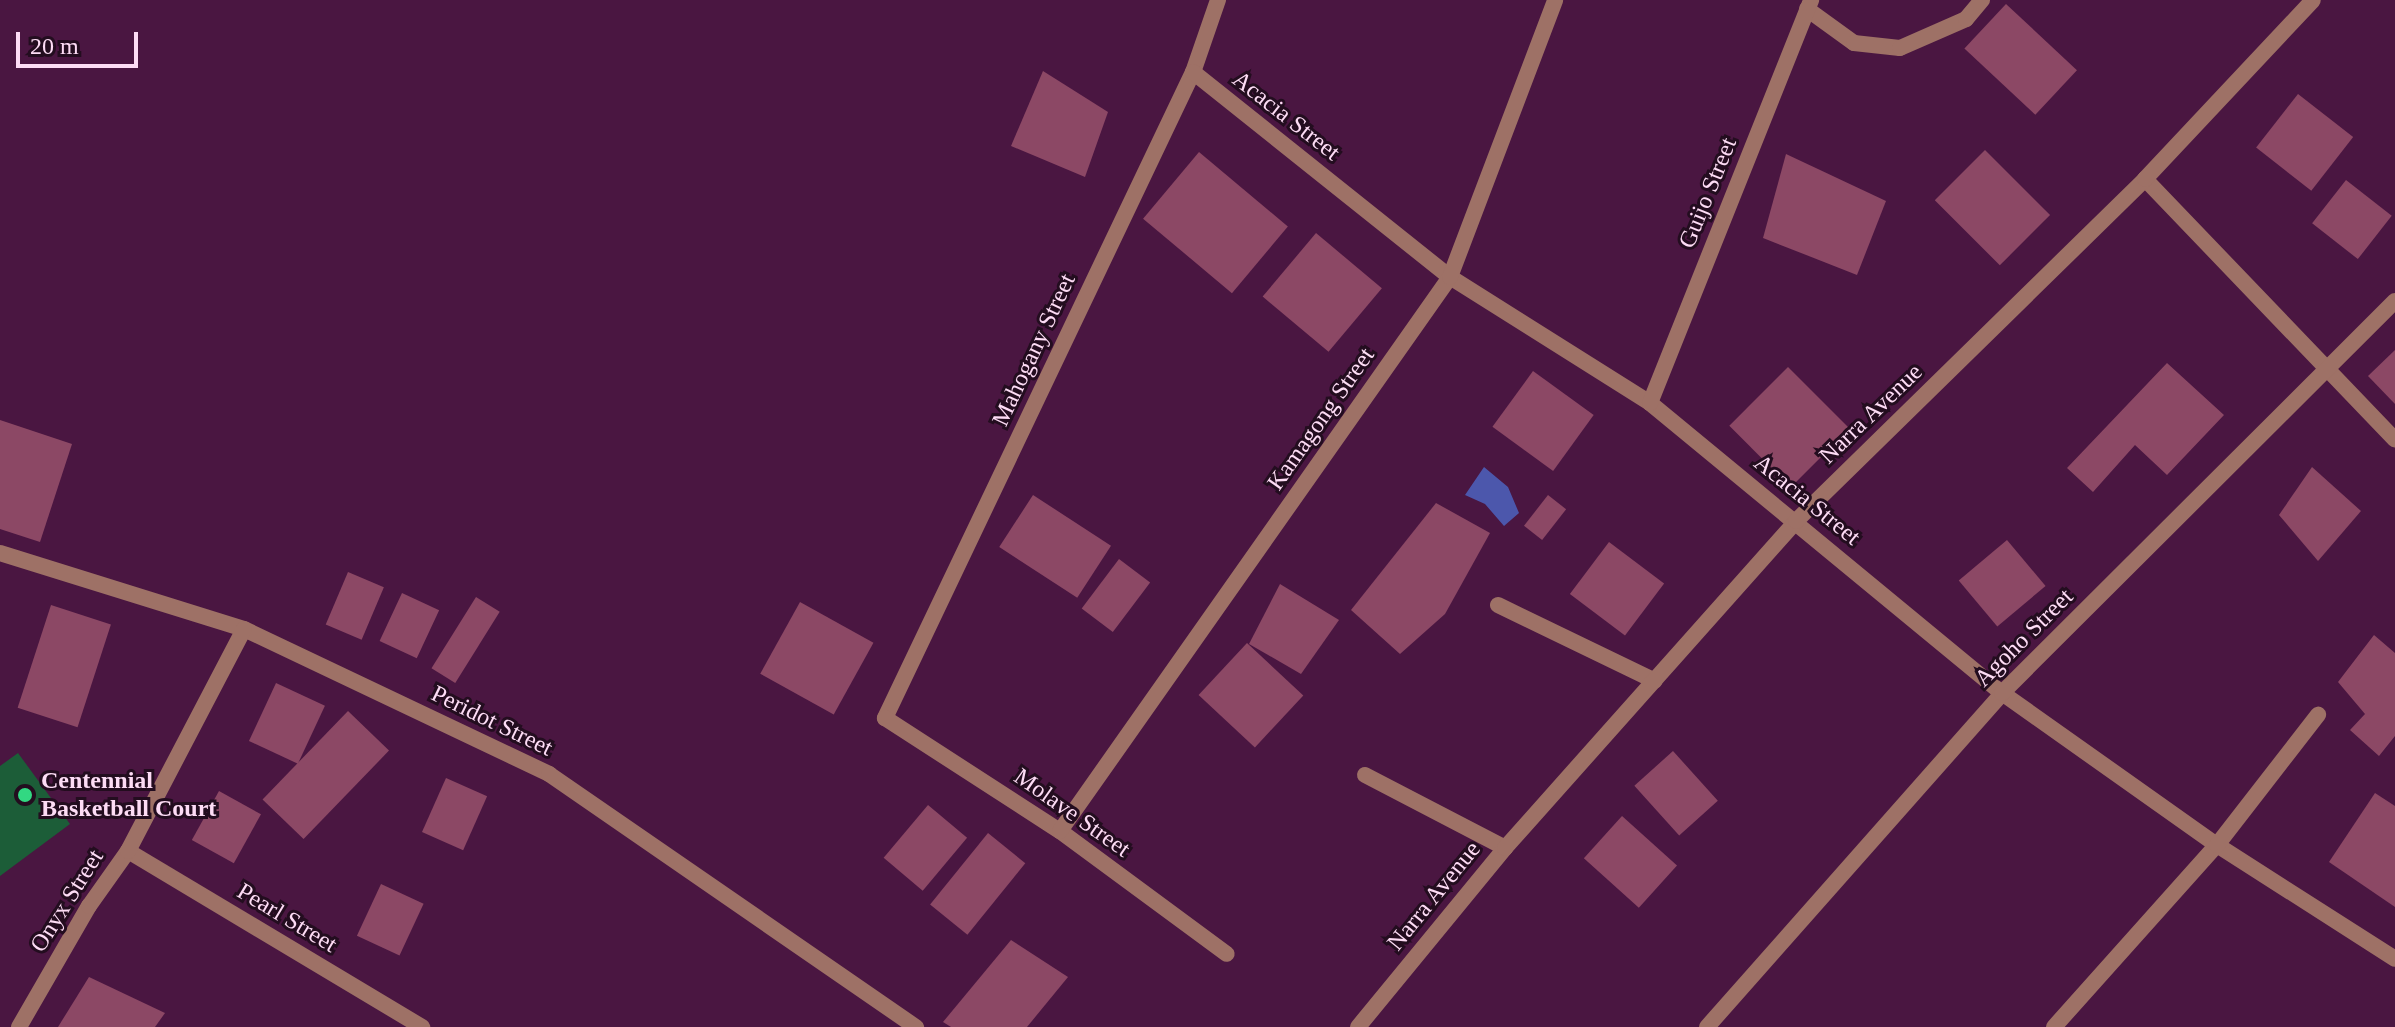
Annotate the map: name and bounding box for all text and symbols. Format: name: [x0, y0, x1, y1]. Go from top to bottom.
scale bar: [20, 16, 142, 66]
text: 20 m: [30, 33, 79, 59]
street label: Acacia Street: [1226, 65, 1346, 167]
street label: Guijo Street: [1673, 134, 1743, 252]
street label: Mahogany Street: [986, 269, 1082, 431]
street label: Kamagong Street: [1261, 342, 1381, 496]
street label: Narra Avenue: [1813, 357, 1929, 471]
street label: Acacia Street: [1748, 448, 1866, 552]
street label: Agoho Street: [1969, 583, 2079, 693]
street label: Peridot Street: [427, 679, 557, 763]
street label: Molave Street: [1008, 762, 1136, 864]
place label: Centennial Basketball Court: [41, 767, 216, 823]
marker: Centennial Basketball Court: [16, 786, 34, 804]
street label: Narra Avenue: [1381, 835, 1487, 957]
street label: Onyx Street: [24, 844, 110, 958]
street label: Pearl Street: [232, 877, 342, 959]

